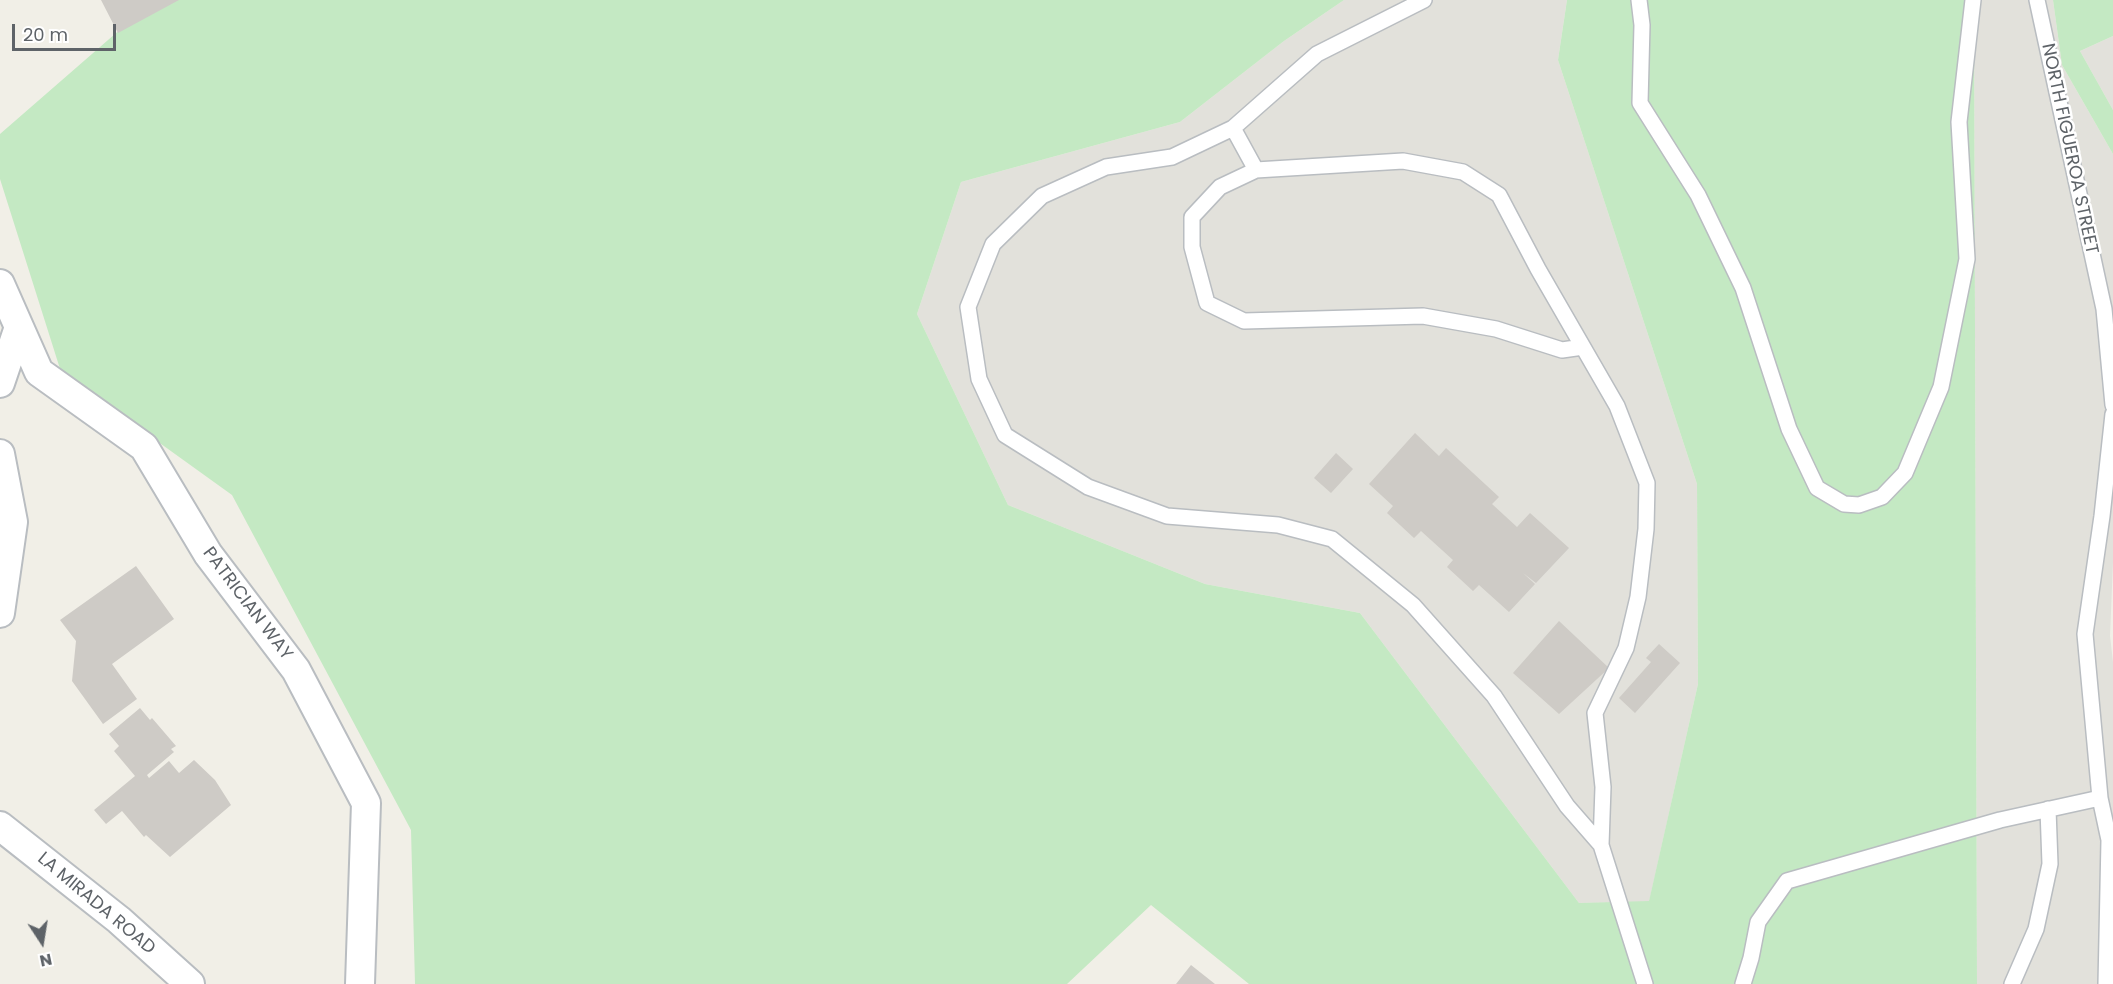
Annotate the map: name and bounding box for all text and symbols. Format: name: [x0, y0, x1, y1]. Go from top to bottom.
scale bar: [15, 12, 118, 50]
text: 20 m: [23, 22, 68, 47]
street label: NORTH FIGUEROA STREET: [2036, 42, 2102, 256]
street label: PATRICIAN WAY: [198, 543, 296, 665]
street label: LA MIRADA ROAD: [33, 848, 159, 960]
north arrow: [12, 912, 72, 972]
text: N: [38, 948, 54, 973]

